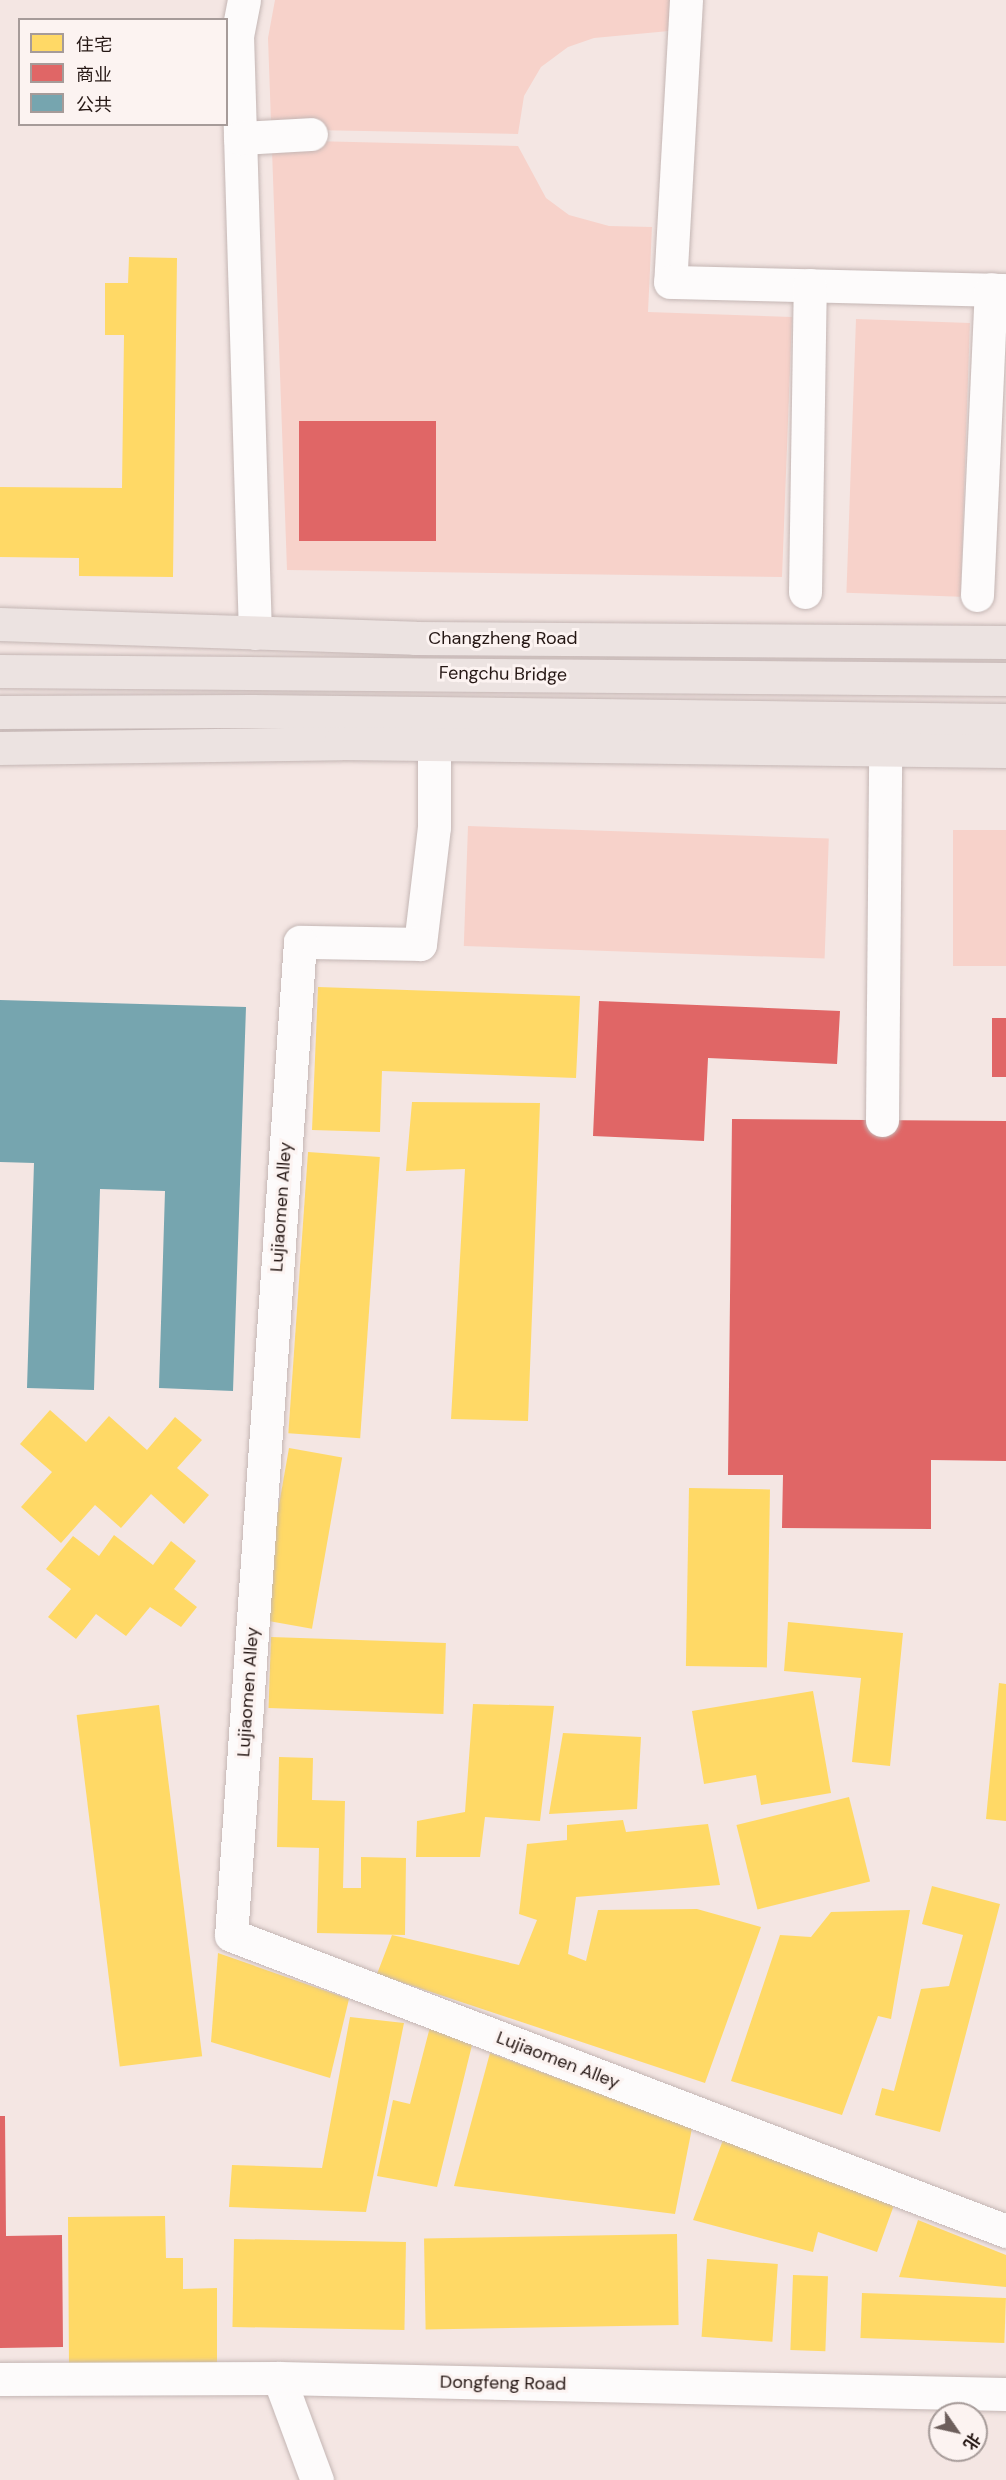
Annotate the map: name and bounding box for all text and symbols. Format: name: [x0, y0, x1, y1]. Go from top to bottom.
legend: [18, 18, 228, 126]
text: 住宅: [76, 33, 112, 57]
text: 商业: [76, 63, 112, 87]
text: 公共: [76, 93, 112, 117]
street label: Changzheng Road: [428, 627, 578, 649]
street label: Fengchu Bridge: [439, 662, 567, 686]
street label: Lujiaomen Alley: [266, 1141, 296, 1273]
street label: Lujiaomen Alley: [233, 1626, 263, 1758]
street label: Lujiaomen Alley: [493, 2027, 623, 2093]
street label: Dongfeng Road: [440, 2371, 566, 2395]
north arrow: [928, 2402, 988, 2462]
text: 北: [959, 2429, 985, 2454]

